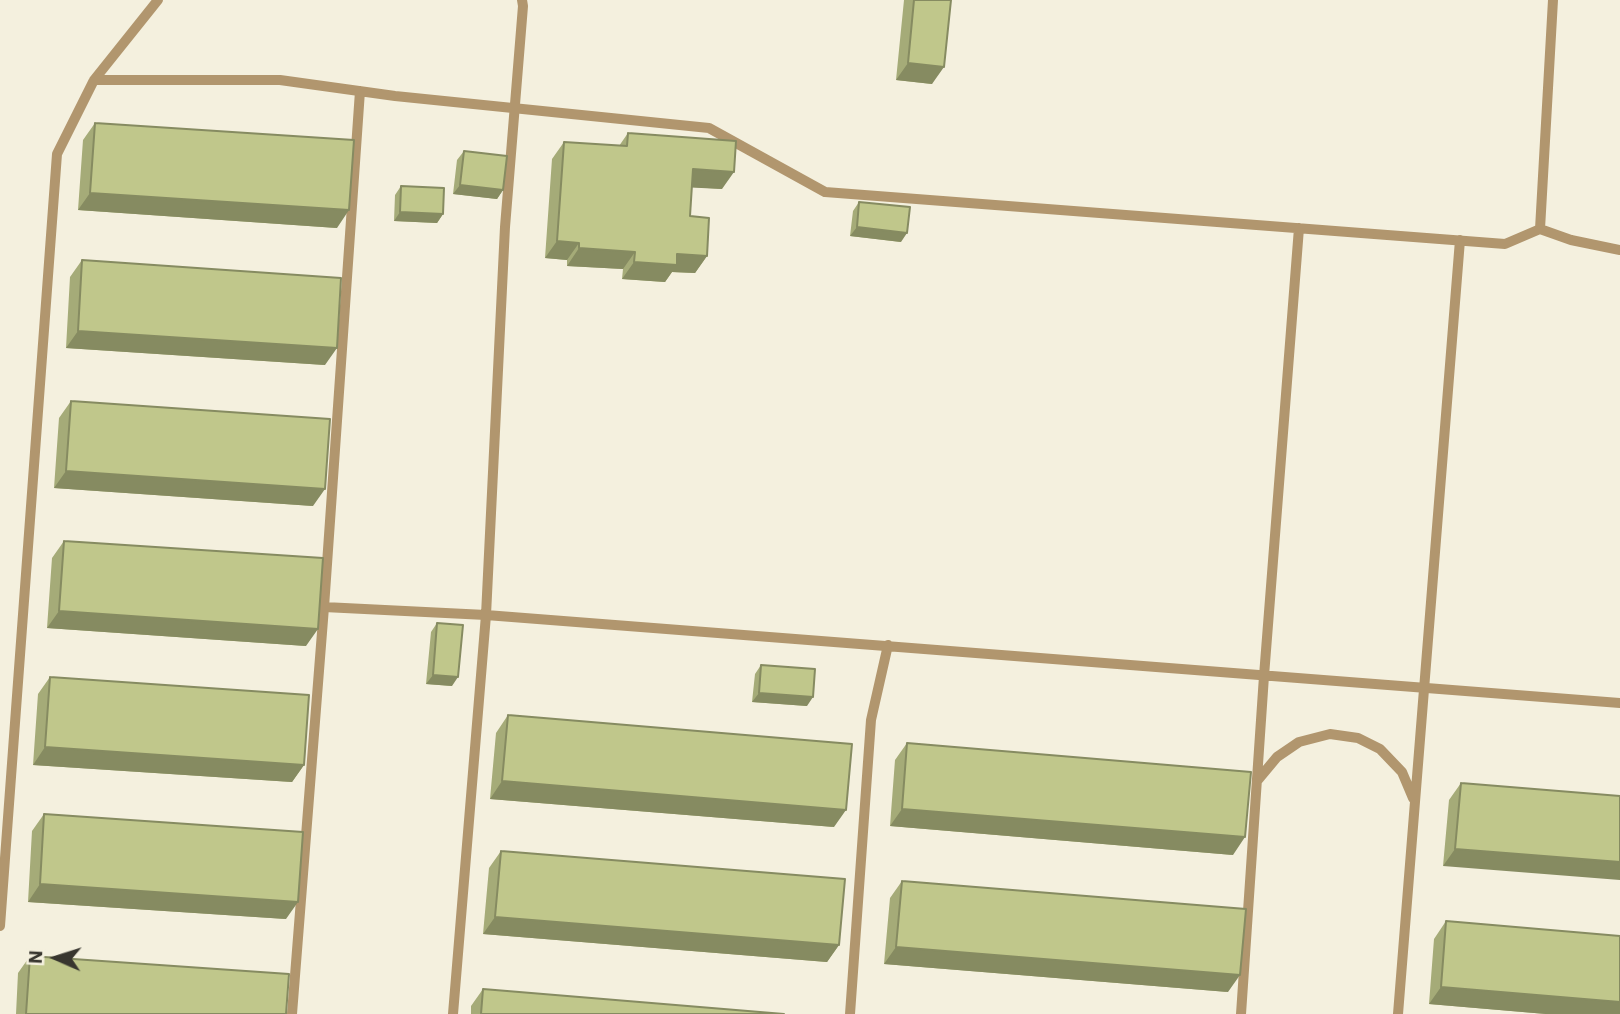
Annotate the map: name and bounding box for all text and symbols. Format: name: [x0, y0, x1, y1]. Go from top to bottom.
north arrow: [21, 923, 91, 993]
text: N: [23, 949, 47, 964]

